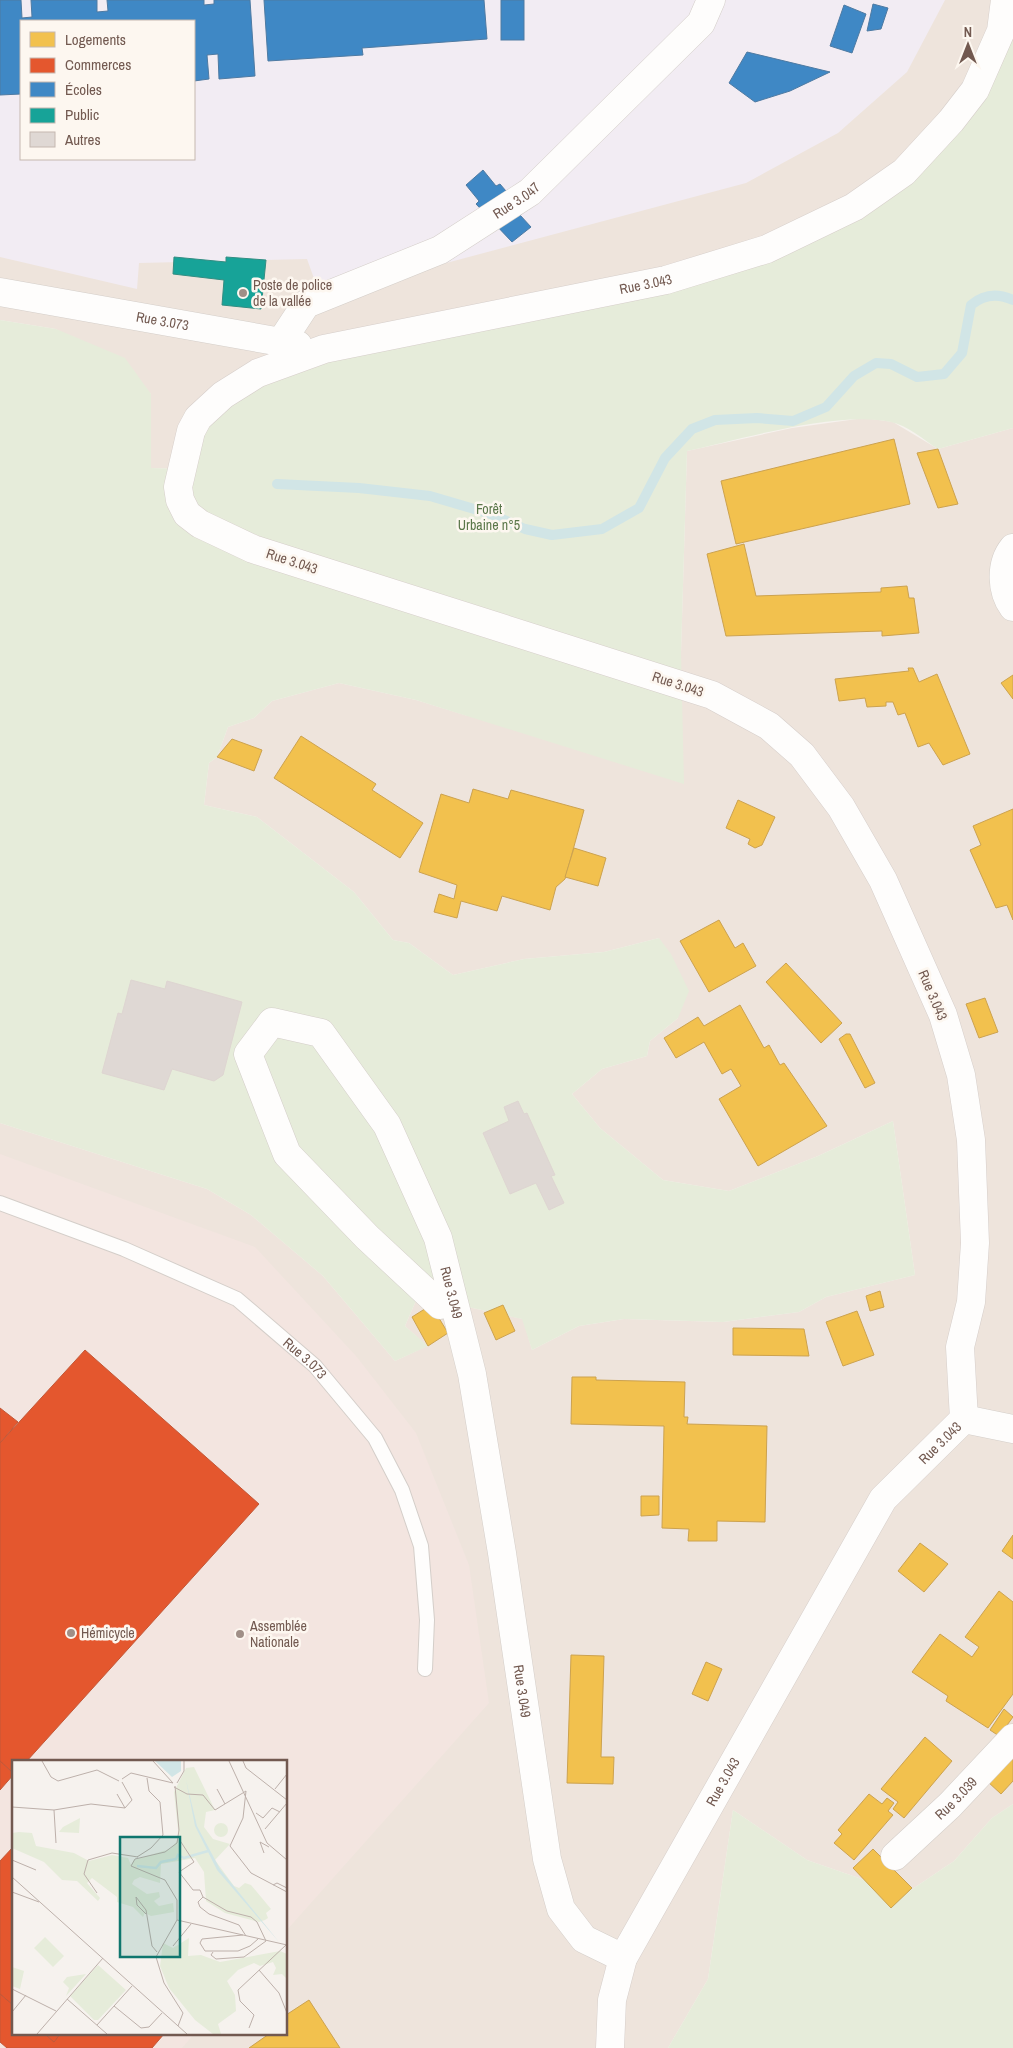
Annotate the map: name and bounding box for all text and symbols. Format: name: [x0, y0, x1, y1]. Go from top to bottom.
legend: [20, 20, 195, 160]
north arrow: [943, 20, 993, 70]
text: N: [964, 23, 972, 41]
text: Logements: [65, 29, 126, 50]
text: Commerces: [65, 54, 131, 75]
text: Écoles: [65, 79, 102, 100]
text: Public: [65, 104, 99, 125]
text: Autres: [64, 129, 101, 150]
street label: Rue 3.047: [489, 178, 544, 223]
street label: Rue 3.043: [618, 270, 674, 298]
place label: Poste de police de la vallée: [253, 276, 332, 310]
marker: Poste de police de la vallée: [237, 287, 249, 299]
street label: Rue 3.073: [135, 307, 190, 334]
park label: Forêt Urbaine n°5: [458, 500, 520, 534]
street label: Rue 3.043: [264, 544, 320, 578]
street label: Rue 3.043: [650, 667, 706, 701]
street label: Rue 3.043: [914, 967, 952, 1023]
street label: Rue 3.049: [436, 1265, 467, 1320]
street label: Rue 3.073: [279, 1334, 331, 1382]
street label: Rue 3.043: [915, 1418, 965, 1468]
place label: Assemblée Nationale: [249, 1617, 307, 1651]
place label: Hémicycle: [81, 1624, 135, 1642]
marker: Hémicycle: [65, 1627, 77, 1639]
marker: Assemblée Nationale: [234, 1628, 246, 1640]
street label: Rue 3.049: [510, 1663, 535, 1719]
street label: Rue 3.043: [702, 1754, 744, 1809]
inset map: [12, 1760, 288, 2036]
street label: Rue 3.039: [931, 1773, 981, 1824]

